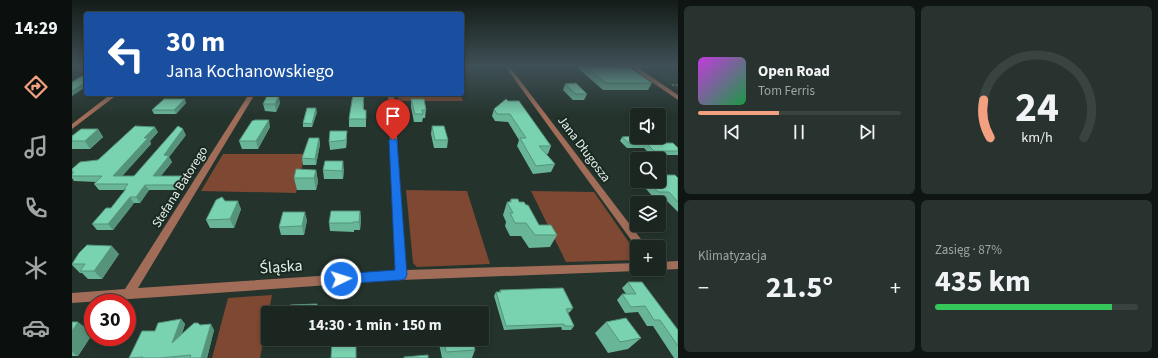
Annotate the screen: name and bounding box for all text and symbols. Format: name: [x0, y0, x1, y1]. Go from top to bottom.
text: 14:29: [14, 16, 58, 41]
text: 30 m: [166, 22, 225, 62]
icon: left: [100, 28, 152, 80]
text: Jana Kochanowskiego: [166, 59, 334, 84]
text: Open Road: [758, 61, 830, 82]
icon: directions: [22, 73, 50, 101]
text: 24: [1015, 78, 1058, 138]
text: Tom Ferris: [758, 82, 815, 100]
pin: [376, 99, 410, 140]
icon: arrive: [382, 105, 404, 127]
map controls: [630, 108, 666, 276]
button: sound: [630, 108, 666, 144]
street label: Jana Długosza: [553, 112, 615, 186]
icon: previous: [721, 121, 743, 143]
icon: pause: [788, 121, 810, 143]
icon: next: [856, 121, 878, 143]
text: km/h: [1021, 126, 1052, 147]
icon: music: [22, 133, 50, 161]
street label: Stefana Batorego: [148, 143, 212, 231]
button: search: [630, 152, 666, 188]
icon: phone: [22, 194, 50, 222]
button: layers: [630, 196, 666, 232]
button: +: [630, 240, 666, 276]
text: Zasięg · 87%: [935, 241, 1002, 259]
text: Klimatyzacja: [698, 247, 767, 265]
icon: climate: [22, 254, 50, 282]
street label: Śląska: [259, 255, 303, 279]
position arrow: [320, 258, 362, 300]
text: 435 km: [935, 260, 1031, 303]
text: 21.5°: [766, 266, 833, 309]
text: −: [698, 272, 709, 304]
text: +: [890, 272, 901, 304]
speed limit sign: 30: [84, 294, 136, 346]
icon: car: [22, 314, 50, 342]
text: 14:30 · 1 min · 150 m: [308, 315, 442, 336]

